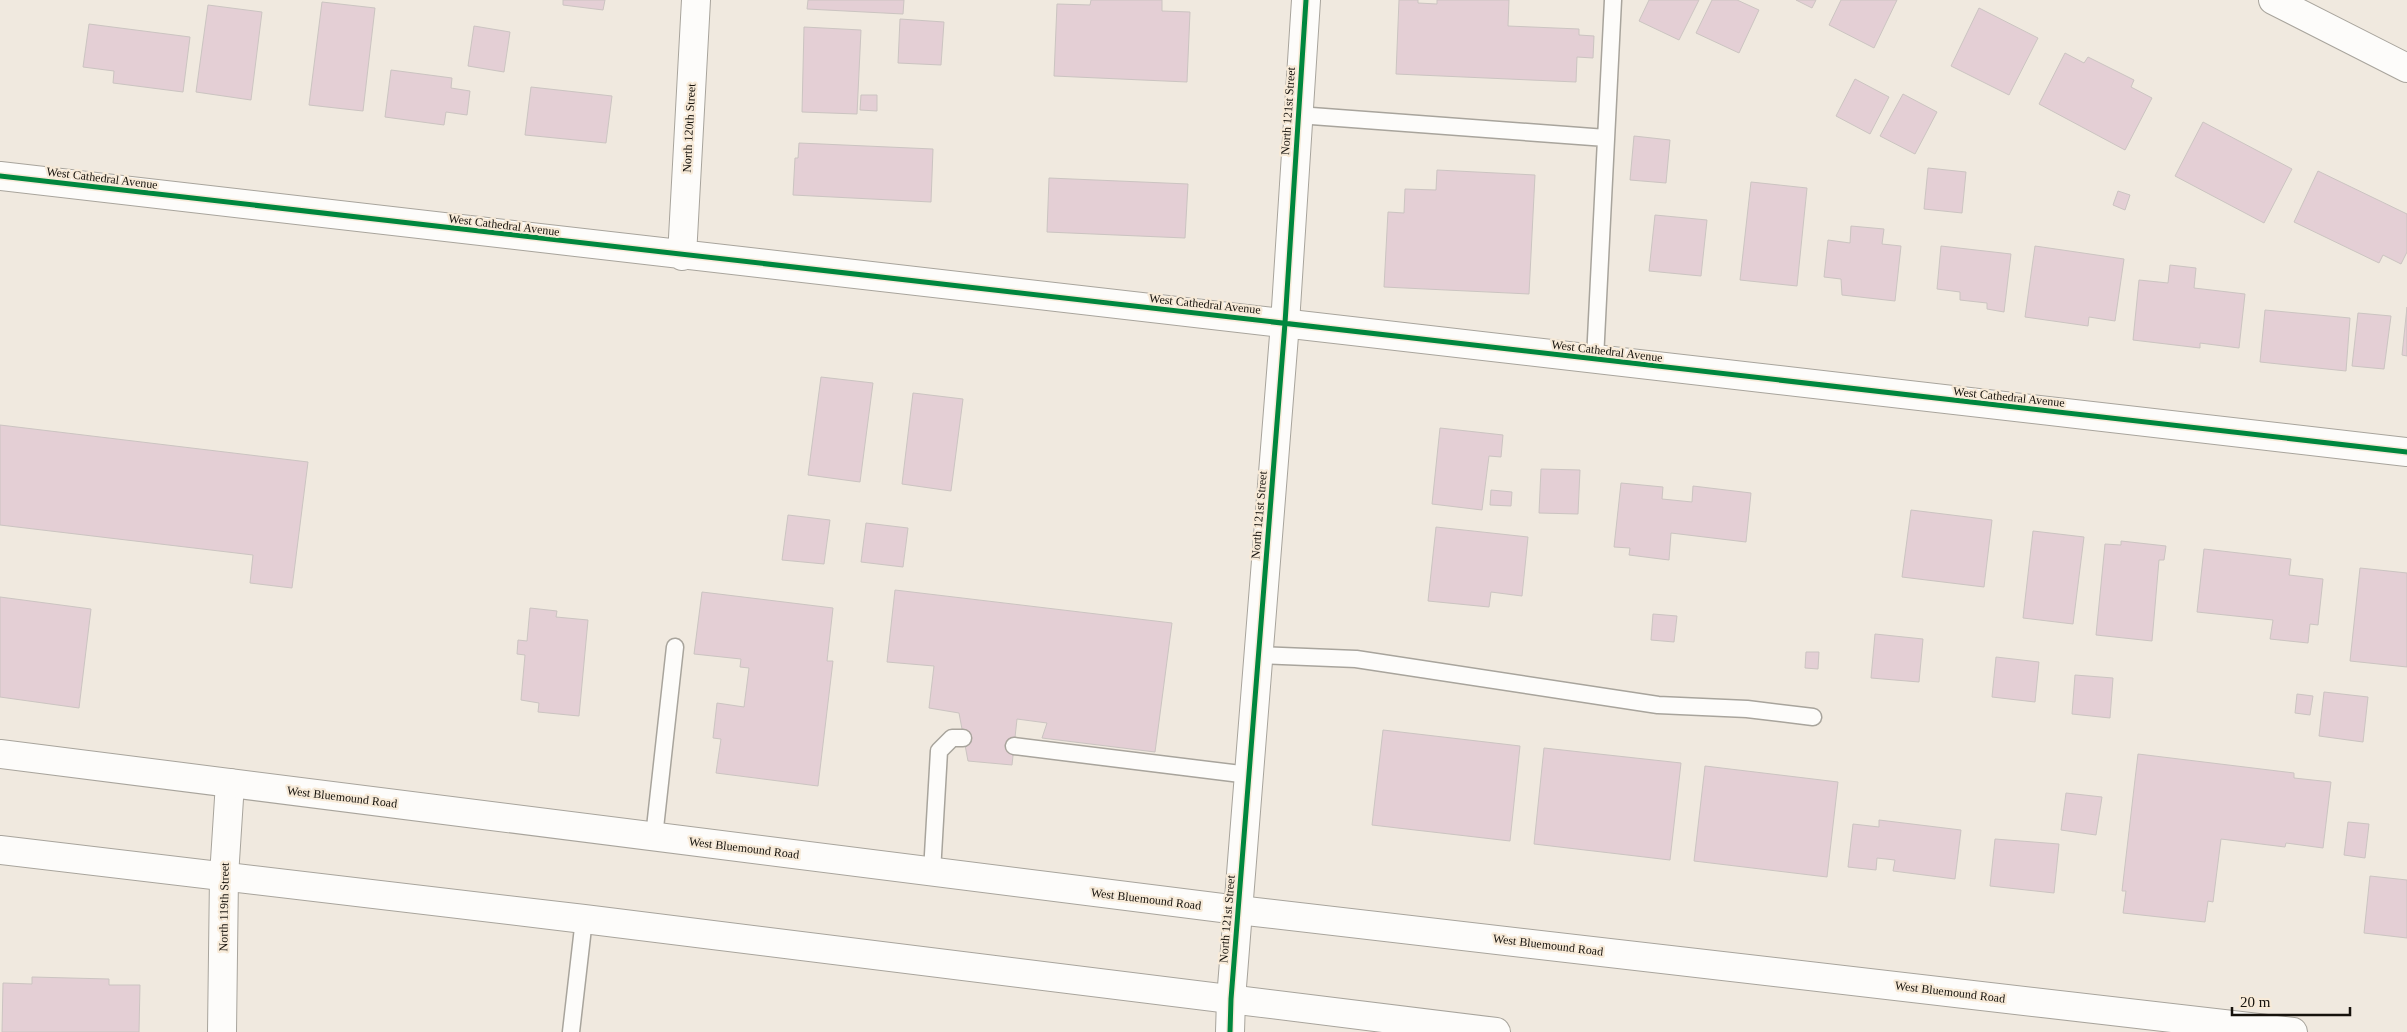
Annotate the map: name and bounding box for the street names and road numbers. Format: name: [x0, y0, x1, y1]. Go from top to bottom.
street label: North 121st Street: [1278, 66, 1298, 155]
street label: North 120th Street: [680, 82, 698, 173]
street label: West Cathedral Avenue: [46, 164, 158, 192]
street label: West Cathedral Avenue: [448, 211, 560, 239]
street label: West Cathedral Avenue: [1149, 291, 1261, 317]
street label: West Cathedral Avenue: [1551, 337, 1663, 365]
street label: West Cathedral Avenue: [1953, 384, 2065, 410]
street label: North 121st Street: [1248, 470, 1270, 559]
street label: West Bluemound Road: [286, 783, 398, 811]
street label: West Bluemound Road: [688, 834, 800, 862]
street label: North 119th Street: [216, 862, 232, 952]
street label: North 121st Street: [1216, 874, 1238, 963]
street label: West Bluemound Road: [1090, 885, 1202, 913]
street label: West Bluemound Road: [1492, 931, 1604, 959]
street label: West Bluemound Road: [1894, 978, 2006, 1006]

